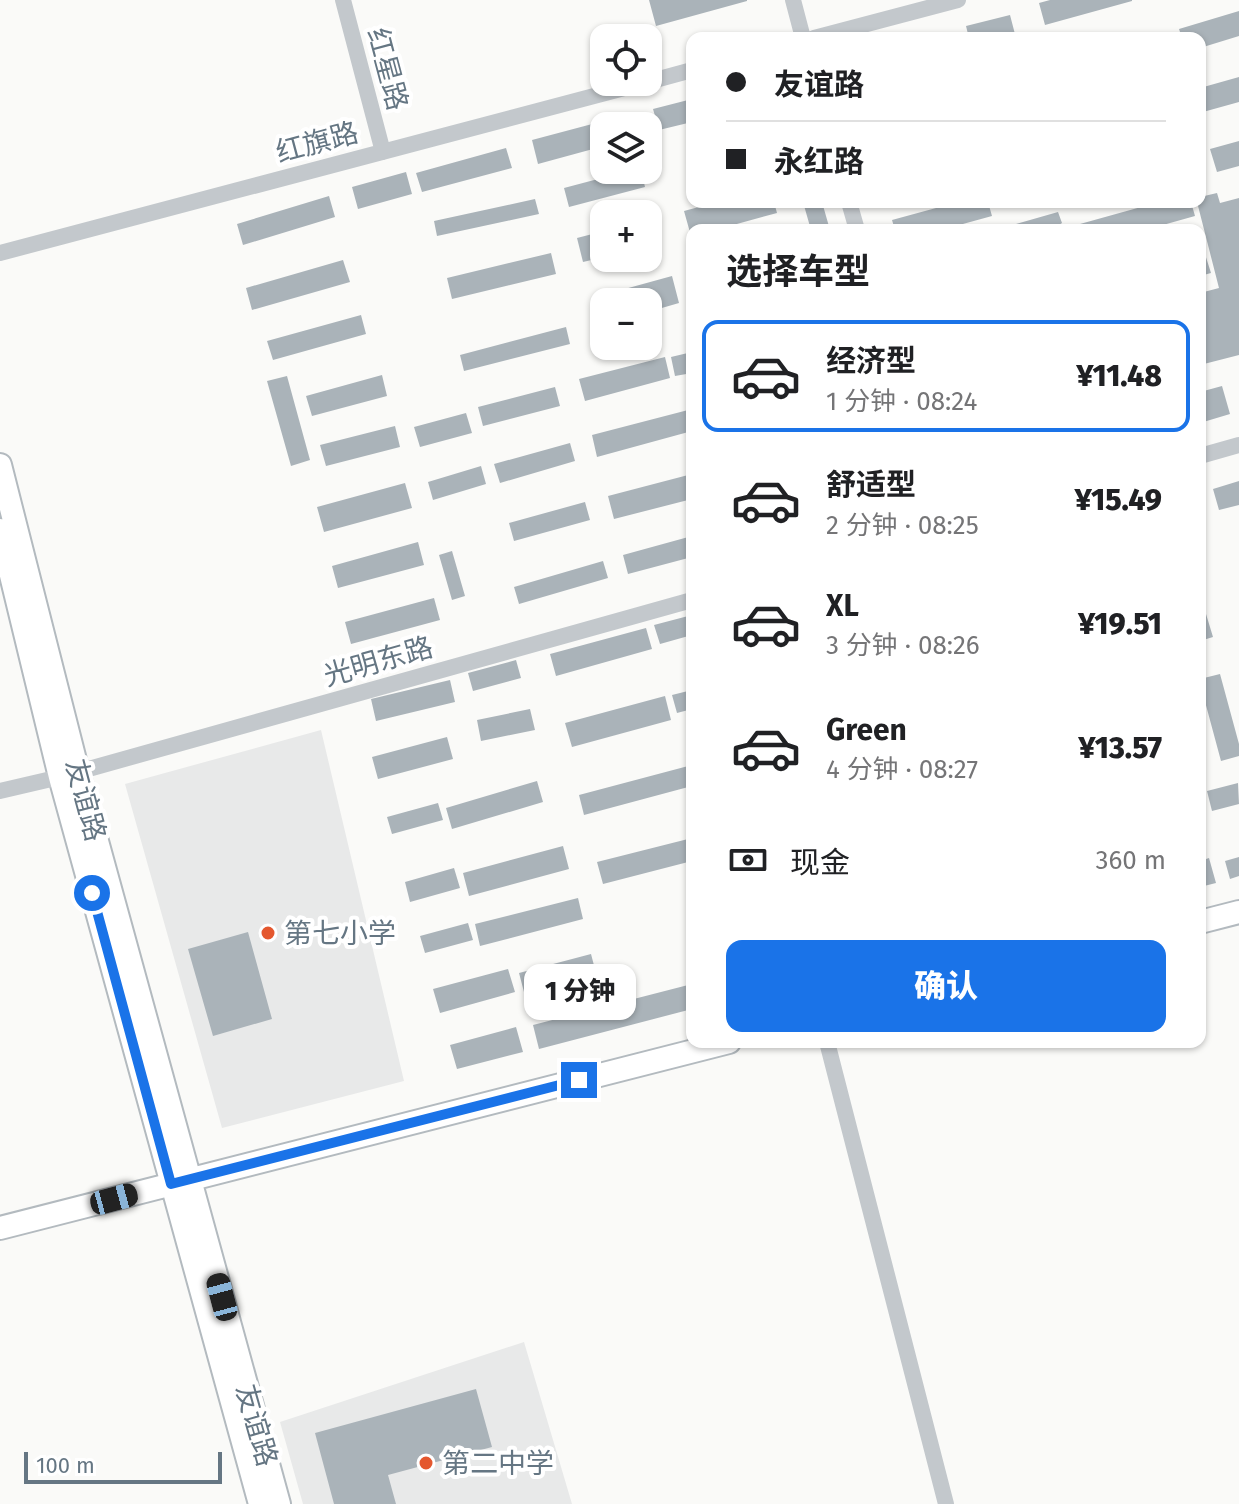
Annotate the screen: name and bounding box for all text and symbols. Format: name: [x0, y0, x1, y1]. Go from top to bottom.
street label: 红星路: [361, 24, 414, 114]
map controls: [590, 24, 662, 360]
button: locate: [590, 24, 662, 96]
text: 友谊路: [774, 67, 864, 103]
button: layers: [590, 112, 662, 184]
street label: 红旗路: [272, 116, 362, 169]
text: 永红路: [774, 144, 864, 180]
button: +: [590, 200, 662, 272]
text: 选择车型: [726, 250, 870, 294]
button: −: [590, 288, 662, 360]
icon: car: [730, 340, 802, 412]
text: 经济型: [826, 343, 916, 379]
text: ¥11.48: [1076, 358, 1162, 394]
text: 1 分钟 · 08:24: [826, 386, 977, 417]
icon: car: [730, 464, 802, 536]
text: 舒适型: [826, 467, 916, 503]
text: ¥15.49: [1075, 482, 1162, 518]
text: 2 分钟 · 08:25: [826, 510, 979, 541]
icon: car: [730, 588, 802, 660]
text: XL: [826, 588, 859, 624]
text: ¥19.51: [1078, 606, 1162, 642]
street label: 光明东路: [320, 630, 437, 693]
text: 3 分钟 · 08:26: [826, 630, 980, 661]
icon: car: [730, 712, 802, 784]
text: Green: [826, 712, 907, 748]
text: ¥13.57: [1078, 730, 1162, 766]
text: 4 分钟 · 08:27: [826, 754, 978, 785]
street label: 友谊路: [59, 755, 112, 845]
icon: cash: [726, 838, 770, 882]
text: 现金: [790, 845, 850, 881]
text: 360 m: [1095, 845, 1166, 876]
route start: [74, 875, 110, 911]
place label: 第七小学: [284, 917, 396, 950]
marker: 第七小学: [259, 924, 277, 942]
button: 确认: [726, 940, 1166, 1032]
callout: 1 分钟: [523, 964, 635, 1020]
text: 1 分钟: [545, 976, 615, 1007]
route end: [561, 1062, 597, 1098]
car: [88, 1181, 140, 1217]
car: [204, 1271, 240, 1323]
street label: 友谊路: [229, 1380, 284, 1470]
place label: 第二中学: [442, 1447, 554, 1480]
scale bar: [24, 1448, 222, 1484]
text: 100 m: [36, 1452, 95, 1479]
marker: 第二中学: [417, 1454, 435, 1472]

